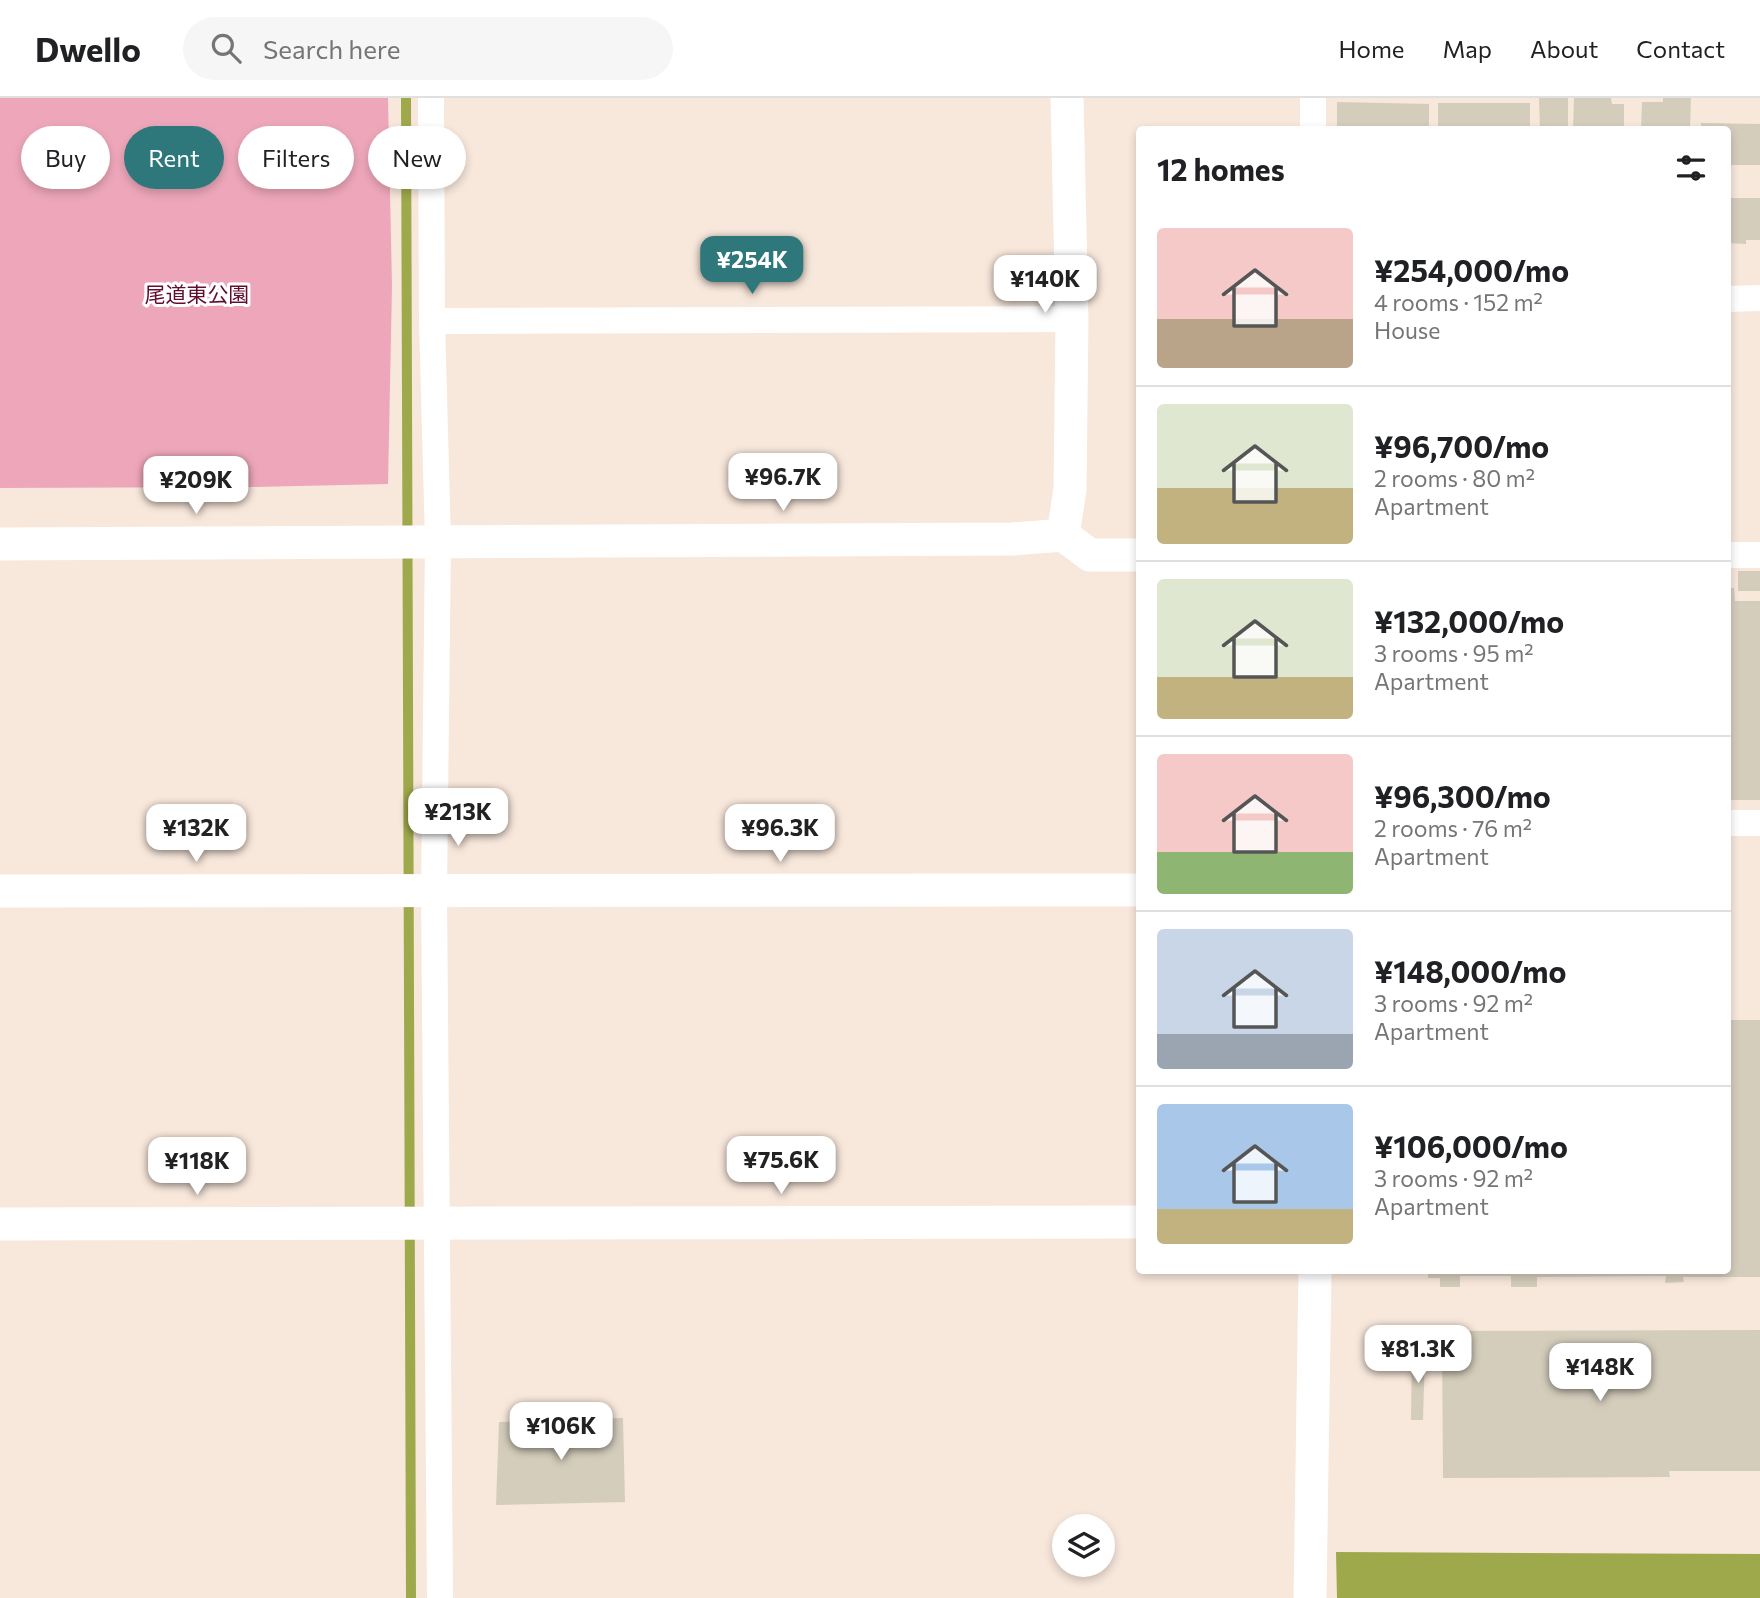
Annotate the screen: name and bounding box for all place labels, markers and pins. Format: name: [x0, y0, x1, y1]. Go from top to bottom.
pin: ¥254K: [703, 236, 801, 296]
pin: ¥140K: [996, 256, 1094, 315]
pin: ¥96.7K: [726, 454, 840, 513]
pin: ¥209K: [147, 456, 245, 516]
pin: ¥213K: [409, 788, 507, 848]
pin: ¥132K: [147, 804, 245, 864]
pin: ¥96.3K: [723, 804, 837, 864]
pin: ¥75.6K: [724, 1136, 838, 1196]
pin: ¥118K: [148, 1138, 246, 1197]
pin: ¥81.3K: [1361, 1326, 1475, 1385]
pin: ¥148K: [1551, 1344, 1649, 1403]
pin: ¥106K: [512, 1402, 610, 1462]

